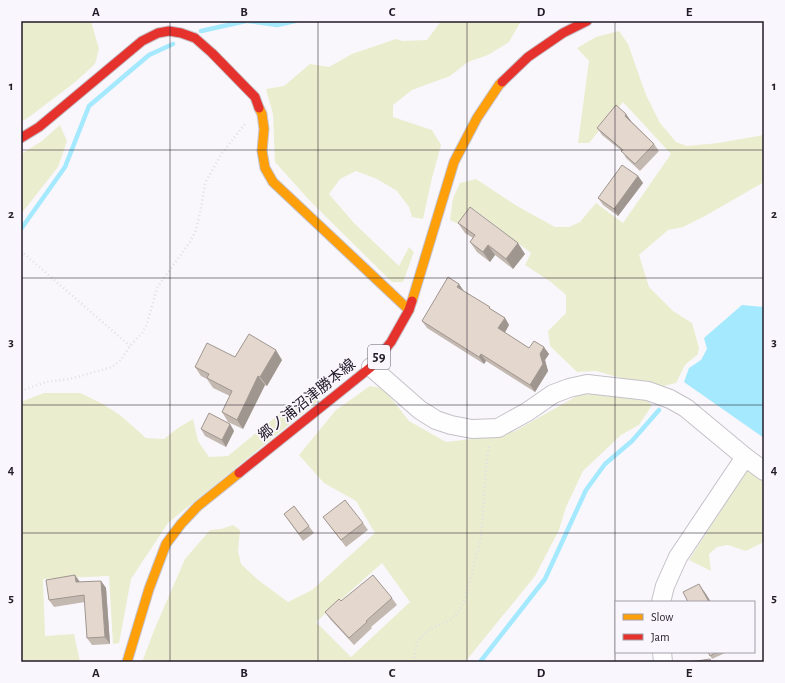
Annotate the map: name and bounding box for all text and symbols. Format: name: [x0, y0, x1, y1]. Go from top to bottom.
text: A: [92, 6, 100, 19]
text: B: [240, 6, 248, 19]
text: C: [389, 6, 396, 19]
text: D: [537, 6, 546, 19]
text: E: [686, 6, 693, 19]
text: 1: [9, 80, 13, 93]
text: 1: [772, 80, 776, 93]
text: 2: [8, 208, 14, 221]
text: 2: [771, 208, 777, 221]
text: 3: [8, 336, 14, 349]
text: 3: [771, 336, 777, 349]
road number: 59: [368, 345, 390, 369]
street label: 郷ノ浦沼津勝本線: [254, 355, 358, 444]
text: 4: [8, 464, 15, 477]
text: 4: [771, 464, 778, 477]
text: 5: [8, 592, 14, 605]
text: 5: [771, 592, 777, 605]
legend: [615, 601, 755, 653]
text: Slow: [651, 611, 673, 623]
text: Jam: [651, 631, 670, 643]
text: A: [92, 667, 100, 680]
text: B: [240, 667, 248, 680]
text: C: [389, 667, 396, 680]
text: D: [537, 667, 546, 680]
text: E: [686, 667, 693, 680]

